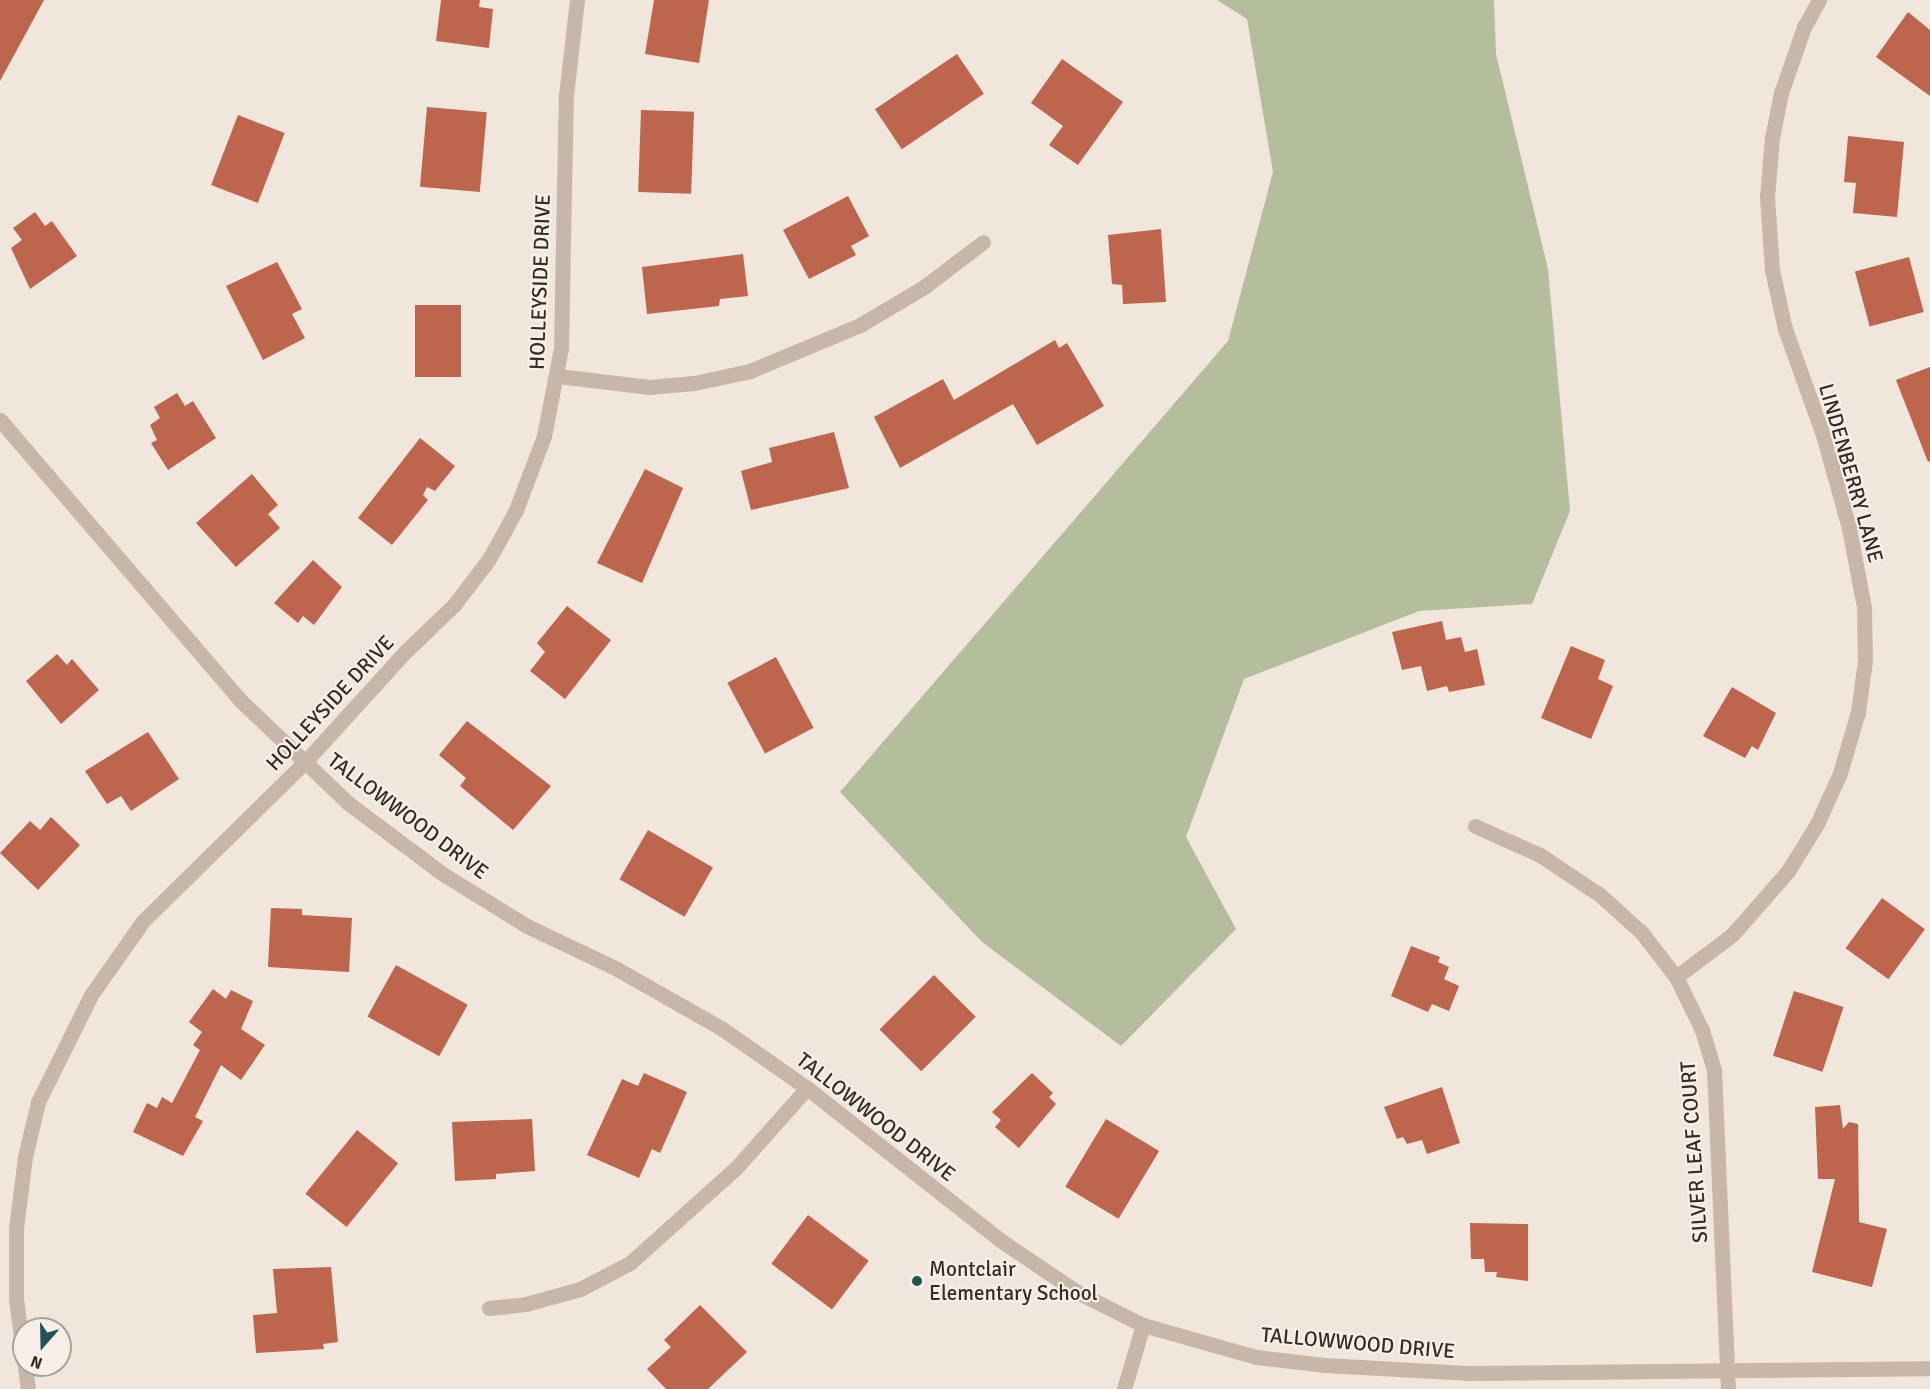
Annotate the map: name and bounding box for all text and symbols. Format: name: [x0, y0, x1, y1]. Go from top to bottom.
street label: HOLLEYSIDE DRIVE: [524, 194, 556, 370]
street label: LINDENBERRY LANE: [1813, 381, 1889, 565]
street label: HOLLEYSIDE DRIVE: [261, 630, 399, 776]
street label: TALLOWWOOD DRIVE: [323, 747, 493, 885]
street label: TALLOWWOOD DRIVE: [792, 1047, 960, 1187]
street label: SILVER LEAF COURT: [1675, 1060, 1713, 1244]
place label: Montclair Elementary School: [929, 1256, 1098, 1306]
marker: Montclair Elementary School: [910, 1274, 924, 1288]
north arrow: [12, 1317, 72, 1377]
street label: TALLOWWOOD DRIVE: [1260, 1322, 1456, 1364]
text: N: [28, 1351, 45, 1373]

